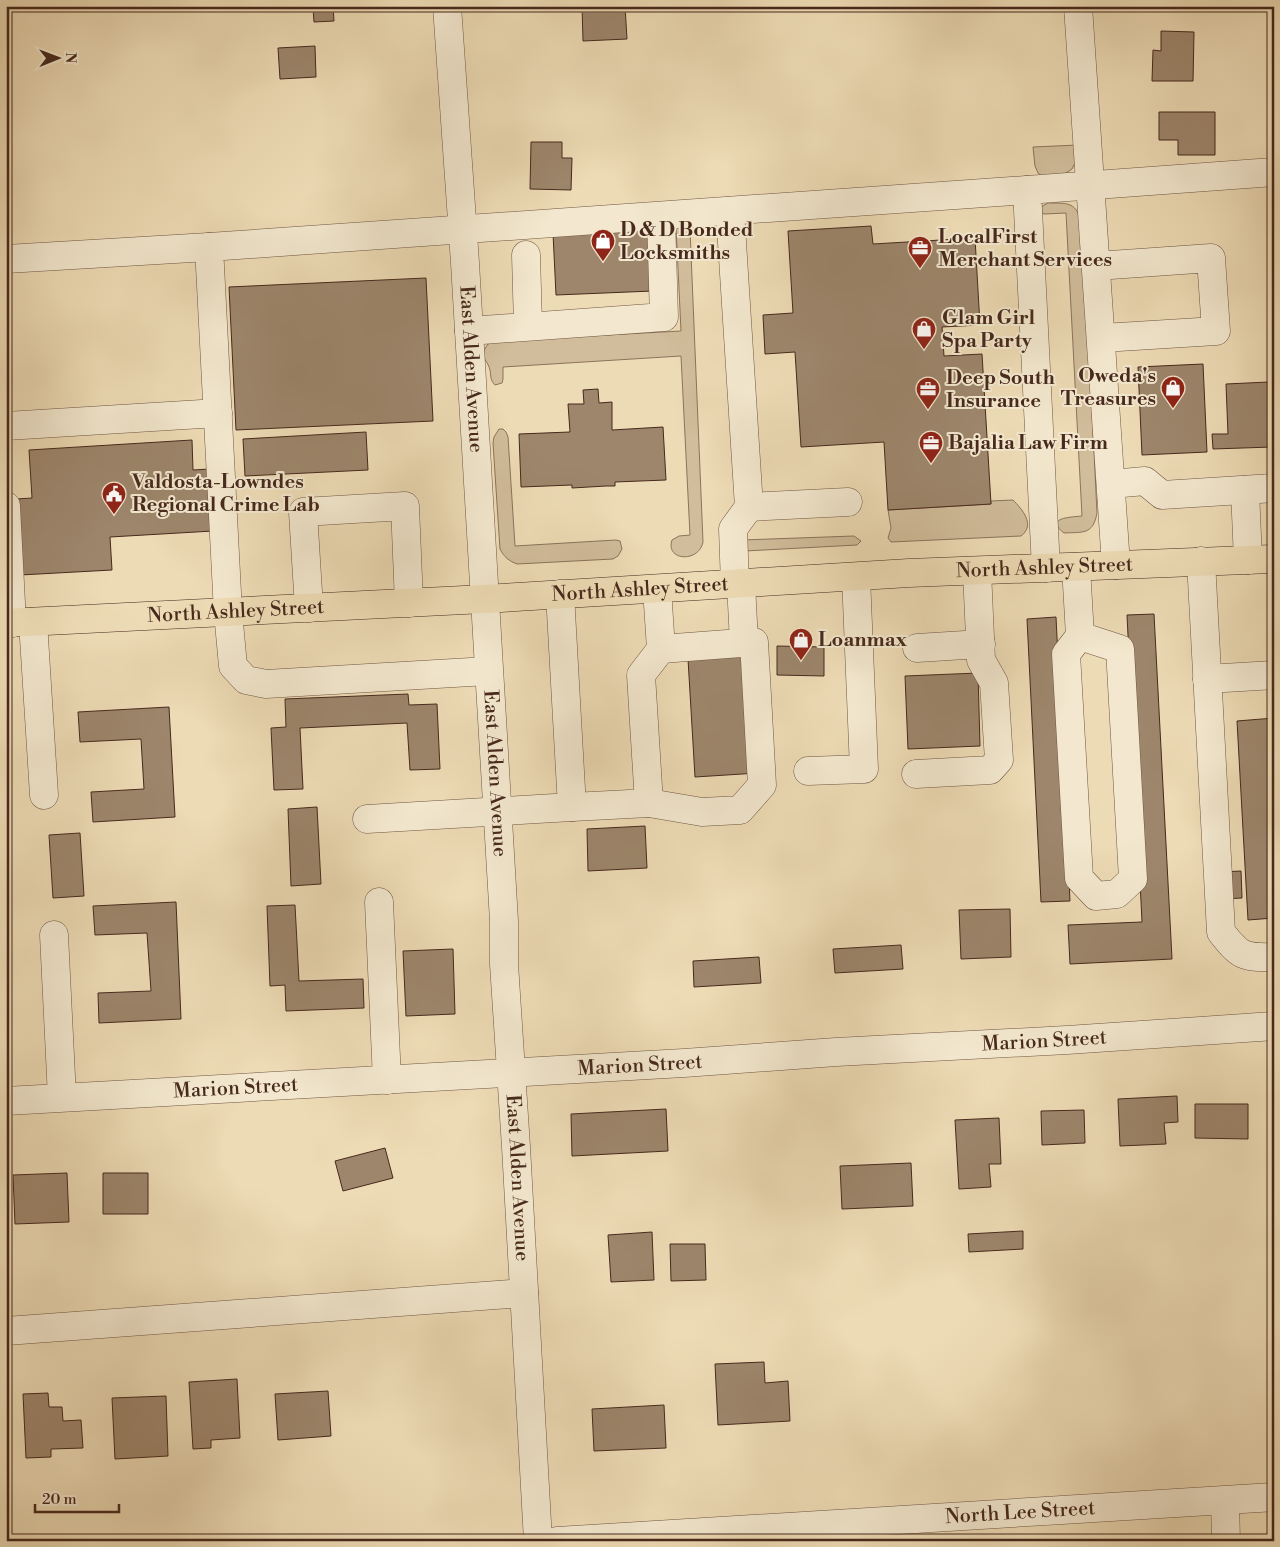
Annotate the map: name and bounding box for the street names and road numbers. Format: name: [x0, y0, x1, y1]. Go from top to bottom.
street label: East Alden Avenue: [454, 285, 489, 453]
street label: North Ashley Street: [956, 552, 1133, 584]
street label: North Ashley Street: [551, 572, 729, 607]
street label: North Ashley Street: [147, 595, 325, 628]
street label: East Alden Avenue: [478, 689, 513, 858]
street label: Marion Street: [981, 1025, 1108, 1057]
street label: Marion Street: [577, 1049, 703, 1081]
street label: Marion Street: [172, 1072, 299, 1104]
street label: East Alden Avenue: [500, 1094, 535, 1262]
street label: North Lee Street: [944, 1495, 1096, 1530]

